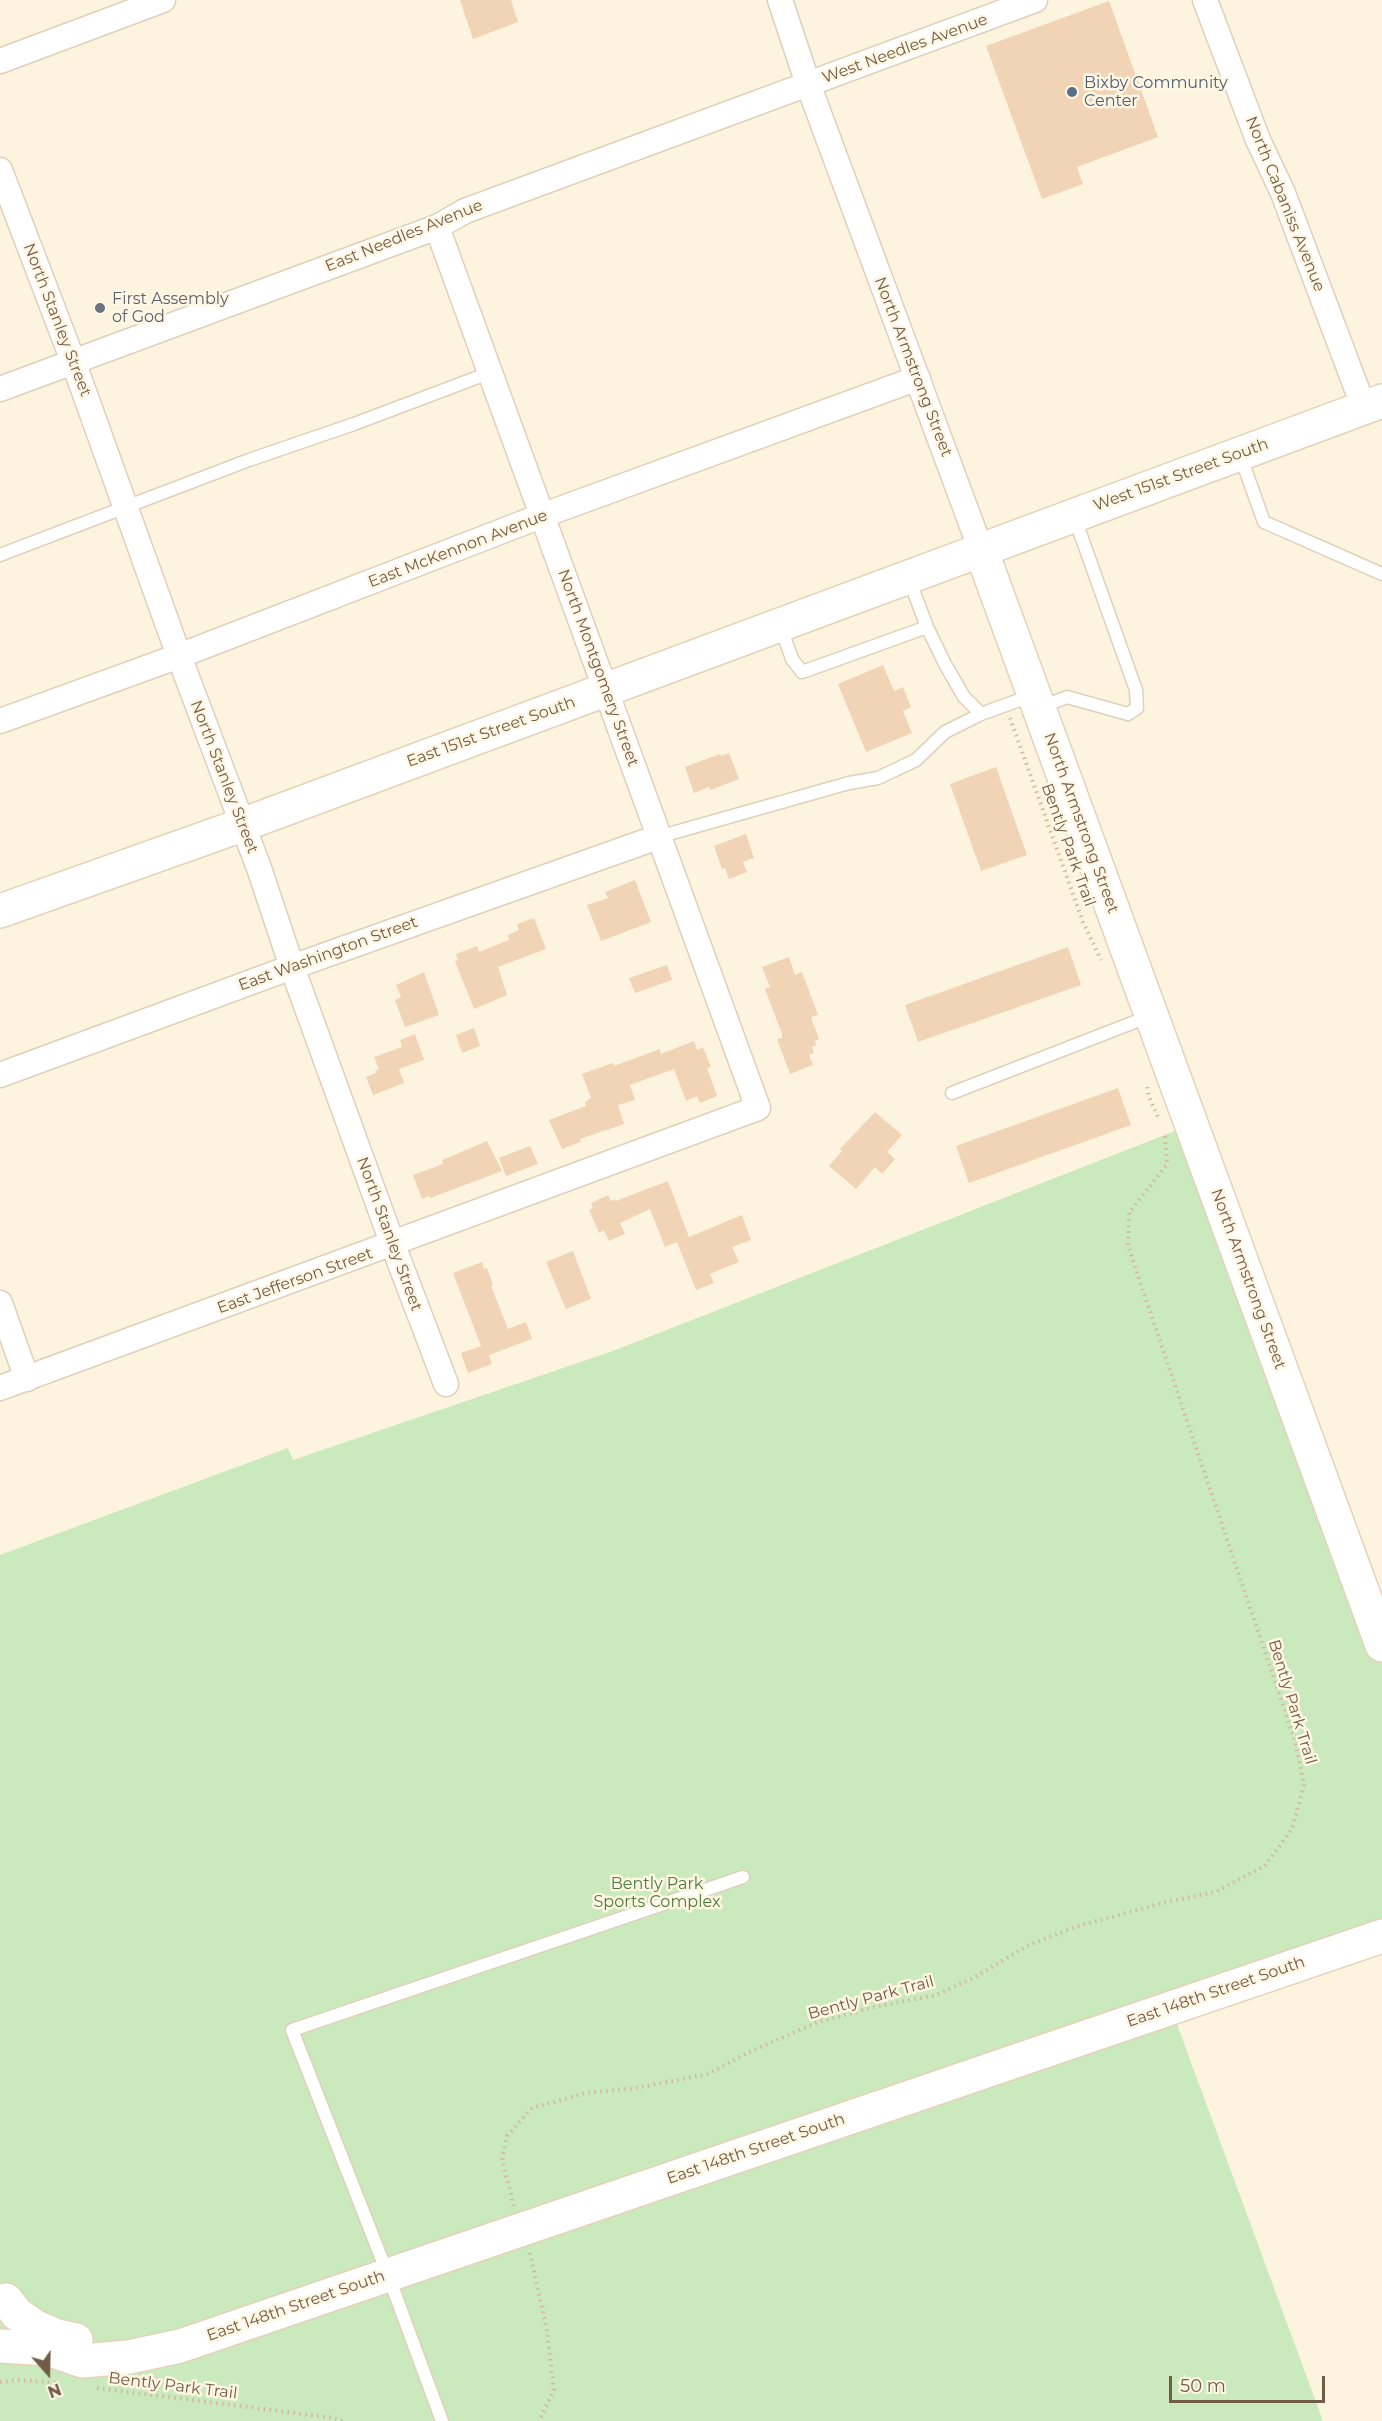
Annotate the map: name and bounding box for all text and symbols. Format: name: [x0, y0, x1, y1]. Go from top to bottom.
street label: West Needles Avenue: [820, 10, 990, 88]
place label: Bixby Community Center: [1084, 73, 1228, 111]
marker: Bixby Community Center: [1065, 85, 1079, 99]
street label: North Cabaniss Avenue: [1241, 114, 1329, 294]
street label: East Needles Avenue: [322, 196, 486, 276]
street label: North Stanley Street: [19, 241, 95, 399]
street label: North Armstrong Street: [870, 274, 956, 460]
place label: First Assembly of God: [112, 289, 229, 327]
marker: First Assembly of God: [93, 301, 107, 315]
street label: West 151st Street South: [1091, 434, 1271, 516]
street label: East McKennon Avenue: [366, 506, 550, 592]
street label: North Montgomery Street: [553, 567, 643, 769]
street label: East 151st Street South: [404, 693, 578, 771]
street label: North Stanley Street: [186, 698, 262, 856]
street label: North Armstrong Street: [1039, 730, 1123, 916]
street label: Bently Park Trail: [1037, 781, 1099, 909]
street label: East Washington Street: [236, 913, 420, 995]
street label: North Stanley Street: [352, 1154, 426, 1314]
street label: North Armstrong Street: [1206, 1186, 1290, 1372]
street label: East Jefferson Street: [215, 1244, 375, 1318]
street label: Bently Park Trail: [1264, 1637, 1320, 1767]
park label: Bently Park Sports Complex: [594, 1874, 720, 1912]
street label: East 148th Street South: [1124, 1952, 1308, 2032]
street label: Bently Park Trail: [806, 1972, 936, 2024]
street label: East 148th Street South: [664, 2109, 848, 2189]
street label: East 148th Street South: [204, 2266, 388, 2346]
north arrow: [18, 2343, 78, 2403]
scale bar: [1172, 2364, 1328, 2402]
street label: Bently Park Trail: [107, 2369, 239, 2403]
text: 50 m: [1180, 2375, 1226, 2397]
text: N: [45, 2379, 64, 2402]

